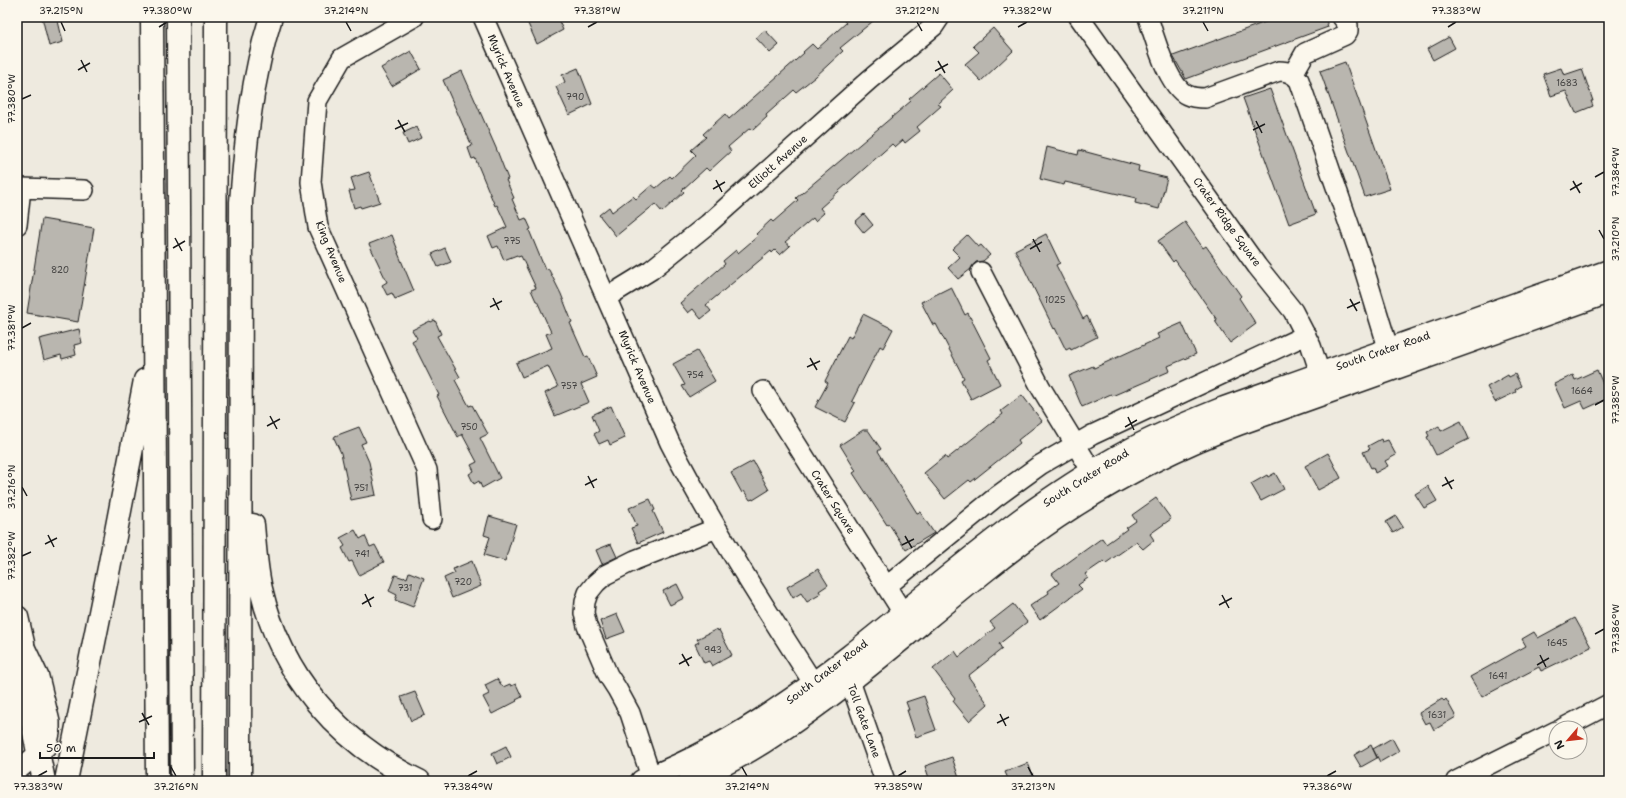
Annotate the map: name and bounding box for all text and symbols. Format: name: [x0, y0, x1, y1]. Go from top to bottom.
text: 37.215°N: [39, 4, 83, 17]
text: 77.380°W: [142, 4, 192, 17]
text: 37.214°N: [324, 4, 368, 17]
text: 77.381°W: [573, 4, 621, 17]
text: 37.212°N: [895, 4, 939, 17]
text: 77.382°W: [1002, 4, 1052, 17]
text: 37.211°N: [1182, 4, 1224, 17]
text: 77.383°W: [1431, 4, 1481, 17]
street label: Myrick Avenue: [484, 32, 528, 110]
text: 77.380°W: [5, 74, 18, 124]
house number: 1683: [1556, 77, 1578, 89]
house number: 790: [566, 91, 584, 103]
street label: Elliott Avenue: [745, 131, 811, 193]
text: 77.384°W: [1609, 147, 1622, 197]
street label: Crater Ridge Square: [1189, 174, 1265, 270]
text: 37.210°N: [1609, 217, 1622, 261]
street label: King Avenue: [312, 219, 350, 285]
house number: 775: [503, 235, 521, 247]
house number: 820: [51, 264, 69, 276]
house number: 1025: [1045, 294, 1065, 306]
text: 77.381°W: [5, 304, 18, 352]
street label: Myrick Avenue: [615, 328, 659, 406]
street label: South Crater Road: [1334, 328, 1432, 374]
house number: 754: [686, 369, 704, 381]
text: 77.385°W: [1609, 375, 1622, 425]
house number: 757: [560, 380, 578, 392]
house number: 1664: [1571, 385, 1593, 397]
house number: 750: [460, 421, 478, 433]
street label: South Crater Road: [1040, 445, 1132, 511]
text: 37.216°N: [5, 465, 18, 509]
street label: Crater Square: [807, 467, 859, 537]
house number: 751: [354, 482, 368, 494]
text: 77.382°W: [5, 531, 18, 581]
house number: 741: [354, 548, 370, 560]
house number: 720: [454, 576, 472, 588]
house number: 731: [397, 582, 413, 594]
text: 77.386°W: [1609, 604, 1622, 654]
street label: South Crater Road: [783, 636, 871, 708]
house number: 1645: [1547, 637, 1568, 649]
house number: 943: [704, 644, 722, 656]
house number: 1641: [1488, 670, 1508, 682]
street label: Toll Gate Lane: [844, 682, 884, 760]
house number: 1631: [1428, 709, 1446, 721]
north arrow: [1548, 720, 1588, 760]
scale bar: [40, 734, 154, 760]
text: N: [1551, 737, 1568, 752]
text: 50 m: [46, 740, 76, 756]
text: 77.383°W: [13, 780, 63, 793]
text: 37.216°N: [154, 780, 198, 793]
text: 77.384°W: [443, 780, 493, 793]
text: 37.214°N: [725, 780, 769, 793]
text: 77.385°W: [873, 780, 923, 793]
text: 37.213°N: [1011, 780, 1055, 793]
text: 77.386°W: [1302, 780, 1352, 793]

